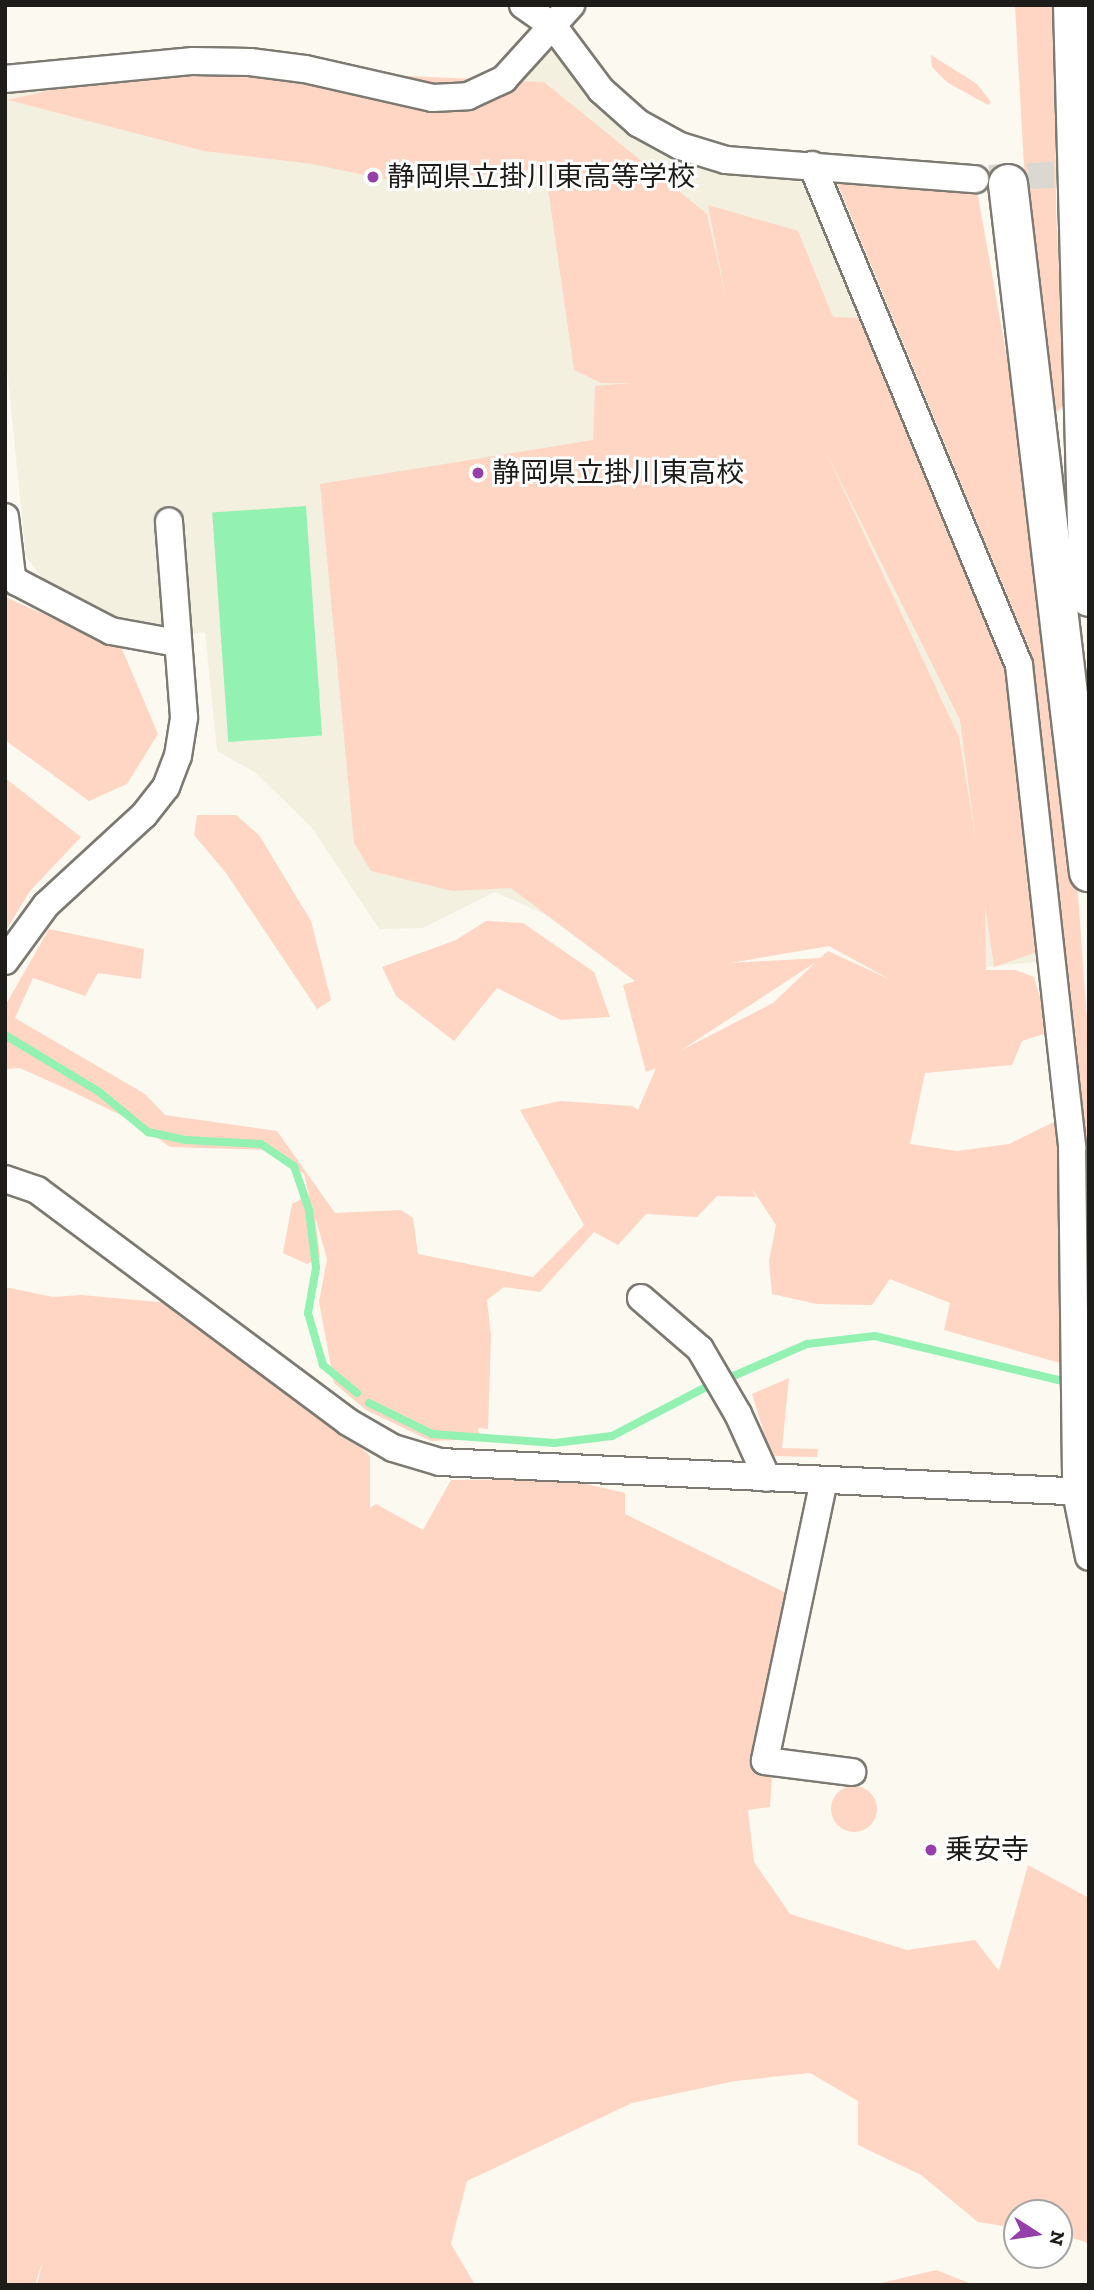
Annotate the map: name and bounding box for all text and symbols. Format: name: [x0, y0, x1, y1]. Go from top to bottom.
place label: 静岡県立掛川東高等学校: [387, 160, 695, 194]
marker: 静岡県立掛川東高等学校: [365, 169, 381, 185]
place label: 静岡県立掛川東高校: [492, 456, 744, 490]
marker: 静岡県立掛川東高校: [470, 465, 486, 481]
place label: 乗安寺: [945, 1833, 1029, 1867]
marker: 乗安寺: [923, 1842, 939, 1858]
north arrow: [1003, 2199, 1073, 2269]
text: N: [1044, 2229, 1070, 2248]

